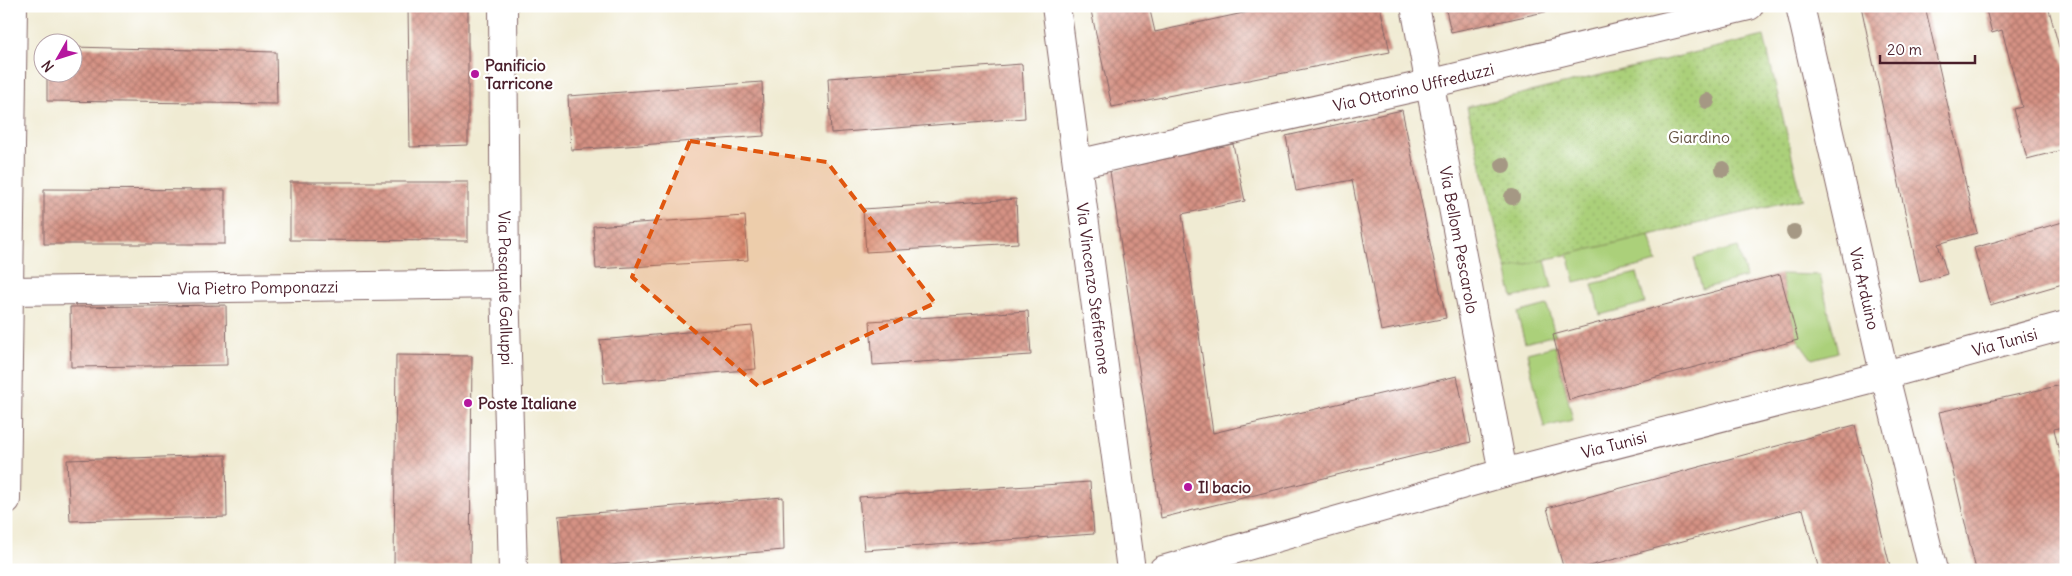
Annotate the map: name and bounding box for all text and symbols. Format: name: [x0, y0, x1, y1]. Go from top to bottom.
north arrow: [32, 32, 82, 82]
scale bar: [1880, 32, 1974, 64]
text: 20 m: [1887, 40, 1922, 59]
place label: Panificio Tarricone: [485, 55, 553, 93]
text: N: [38, 57, 58, 76]
street label: Via Ottorino Uffreduzzi: [1331, 59, 1496, 116]
marker: Panificio Tarricone: [469, 68, 481, 80]
park label: Giardino: [1668, 127, 1730, 147]
street label: Via Bellom Pescarolo: [1435, 164, 1483, 315]
street label: Via Vincenzo Steffenone: [1072, 202, 1115, 376]
street label: Via Pasquale Galluppi: [494, 211, 517, 366]
street label: Via Arduino: [1846, 246, 1884, 332]
street label: Via Pietro Pomponazzi: [177, 276, 338, 299]
street label: Via Tunisi: [1970, 323, 2039, 361]
place label: Poste Italiane: [478, 393, 577, 413]
marker: Poste Italiane: [462, 397, 474, 409]
street label: Via Tunisi: [1579, 427, 1649, 463]
place label: Il bacio: [1198, 477, 1251, 497]
marker: Il bacio: [1182, 481, 1194, 493]

